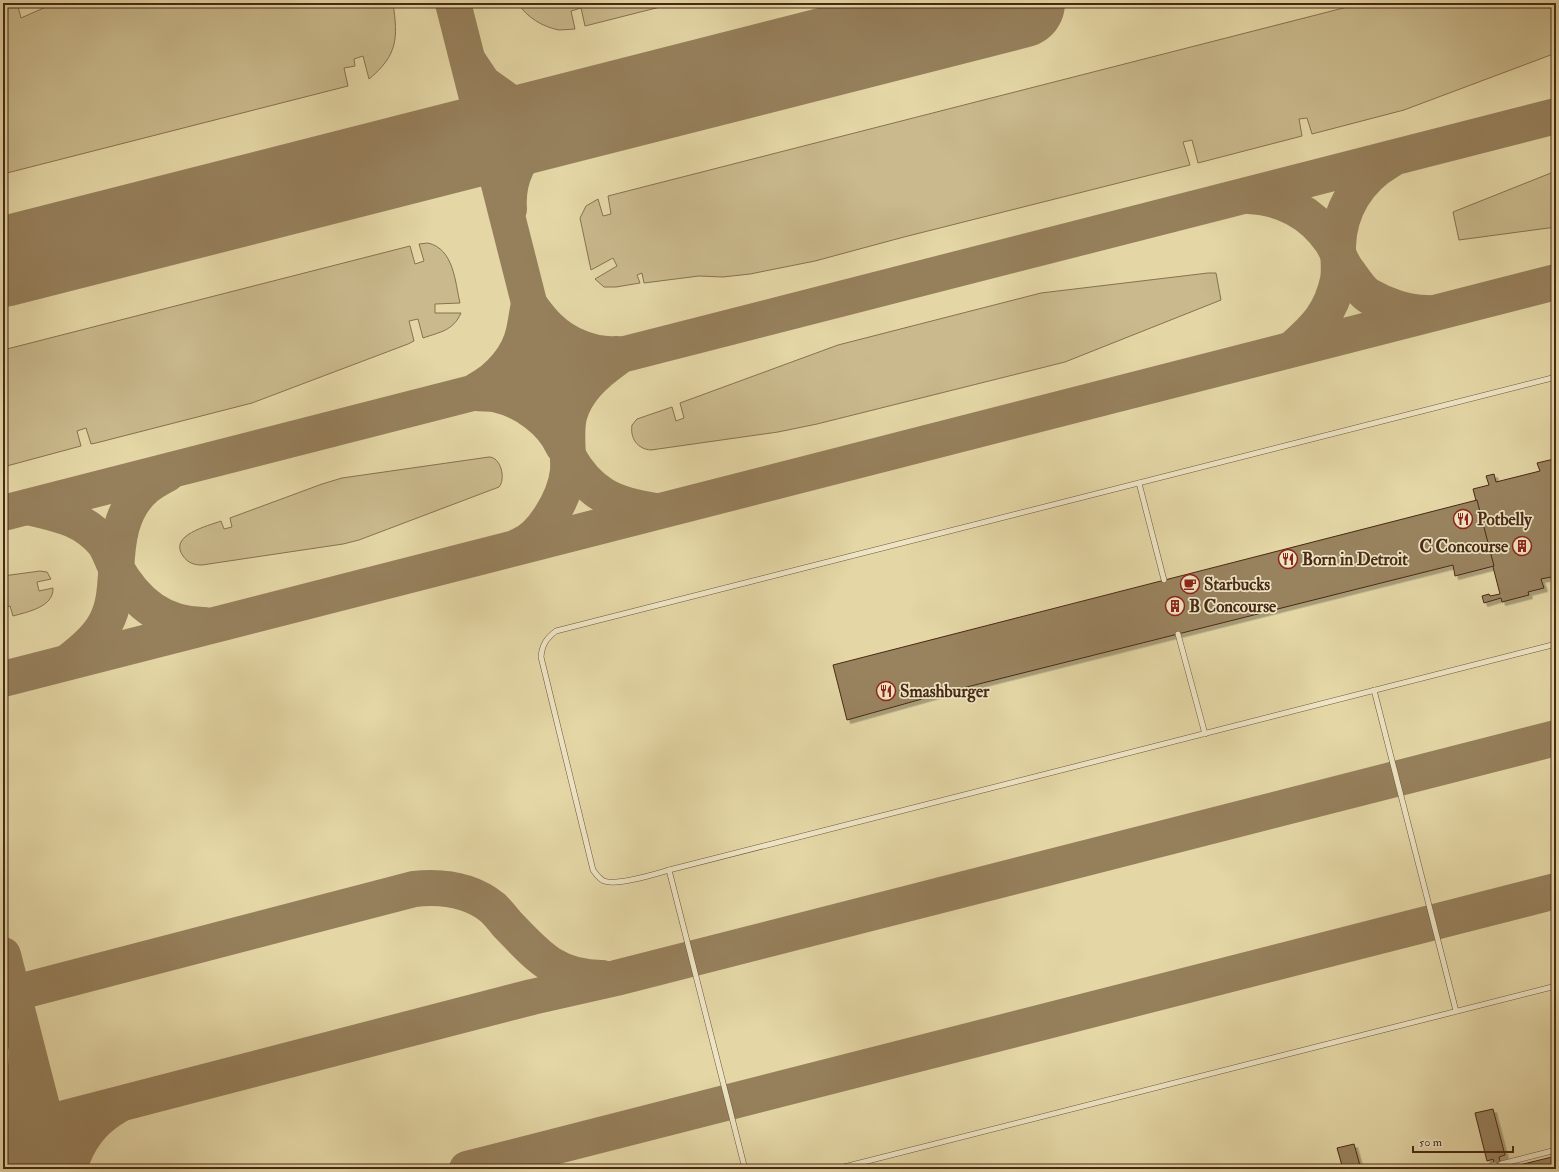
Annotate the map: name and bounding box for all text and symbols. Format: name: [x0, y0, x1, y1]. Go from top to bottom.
restaurant icon: Potbelly: [1452, 508, 1474, 530]
place label: Potbelly: [1477, 509, 1532, 531]
building icon: C Concourse: [1511, 535, 1533, 557]
place label: C Concourse: [1420, 536, 1509, 557]
restaurant icon: Born in Detroit: [1277, 548, 1299, 570]
place label: Born in Detroit: [1302, 549, 1408, 570]
cafe icon: Starbucks: [1179, 573, 1201, 595]
place label: Starbucks: [1204, 574, 1270, 595]
building icon: B Concourse: [1164, 595, 1186, 617]
place label: B Concourse: [1189, 596, 1277, 617]
restaurant icon: Smashburger: [875, 680, 897, 702]
place label: Smashburger: [900, 681, 990, 703]
scale bar: [1413, 1128, 1513, 1154]
text: 50 m: [1419, 1135, 1443, 1150]

